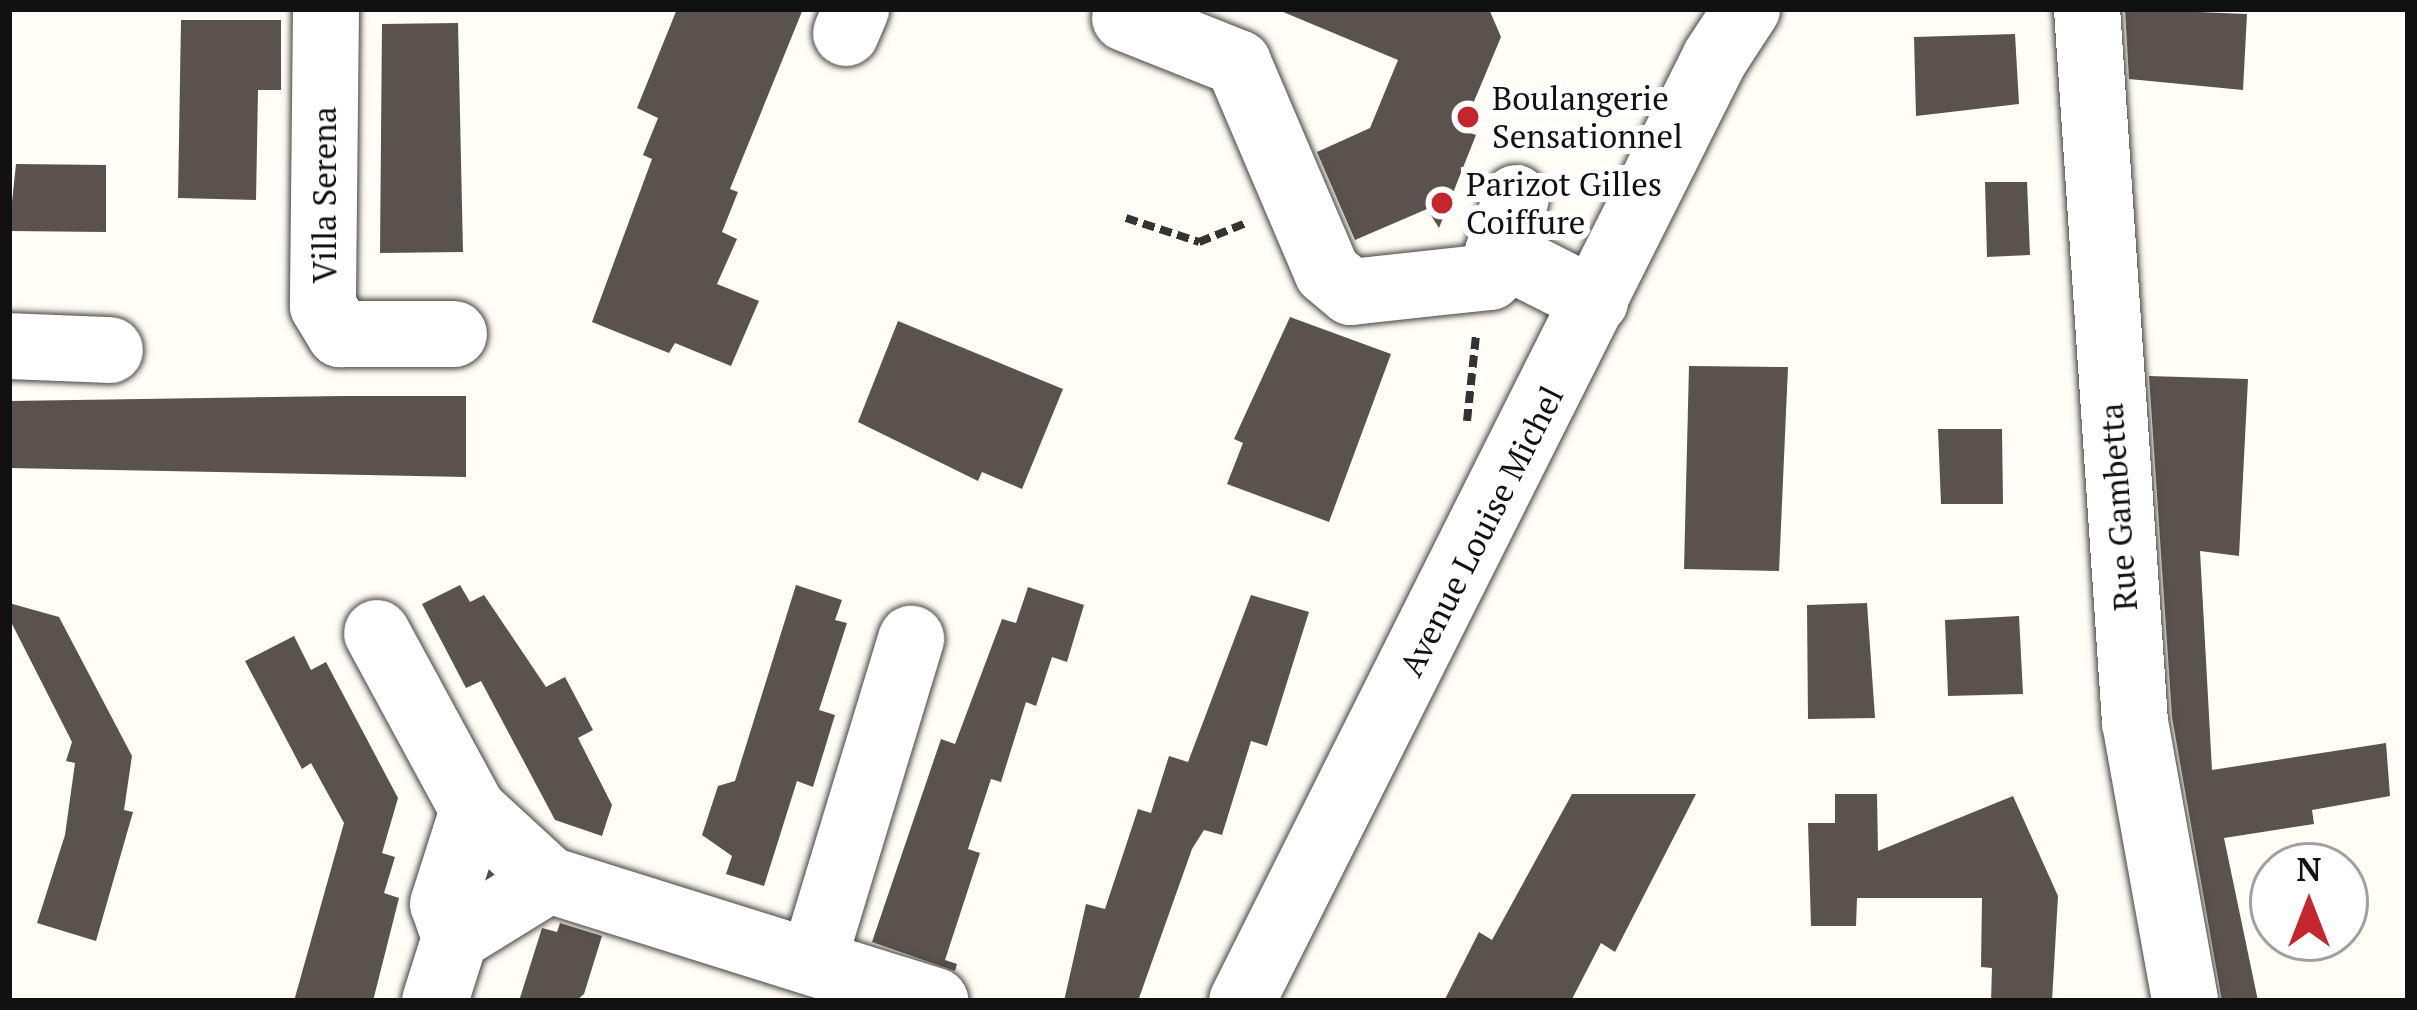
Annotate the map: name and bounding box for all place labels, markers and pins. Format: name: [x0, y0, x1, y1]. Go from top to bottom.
place label: Boulangerie Sensationnel: [1492, 78, 1683, 156]
marker: Boulangerie Sensationnel: [1455, 104, 1481, 130]
place label: Parizot Gilles Coiffure: [1466, 164, 1662, 242]
marker: Parizot Gilles Coiffure: [1429, 190, 1455, 216]

